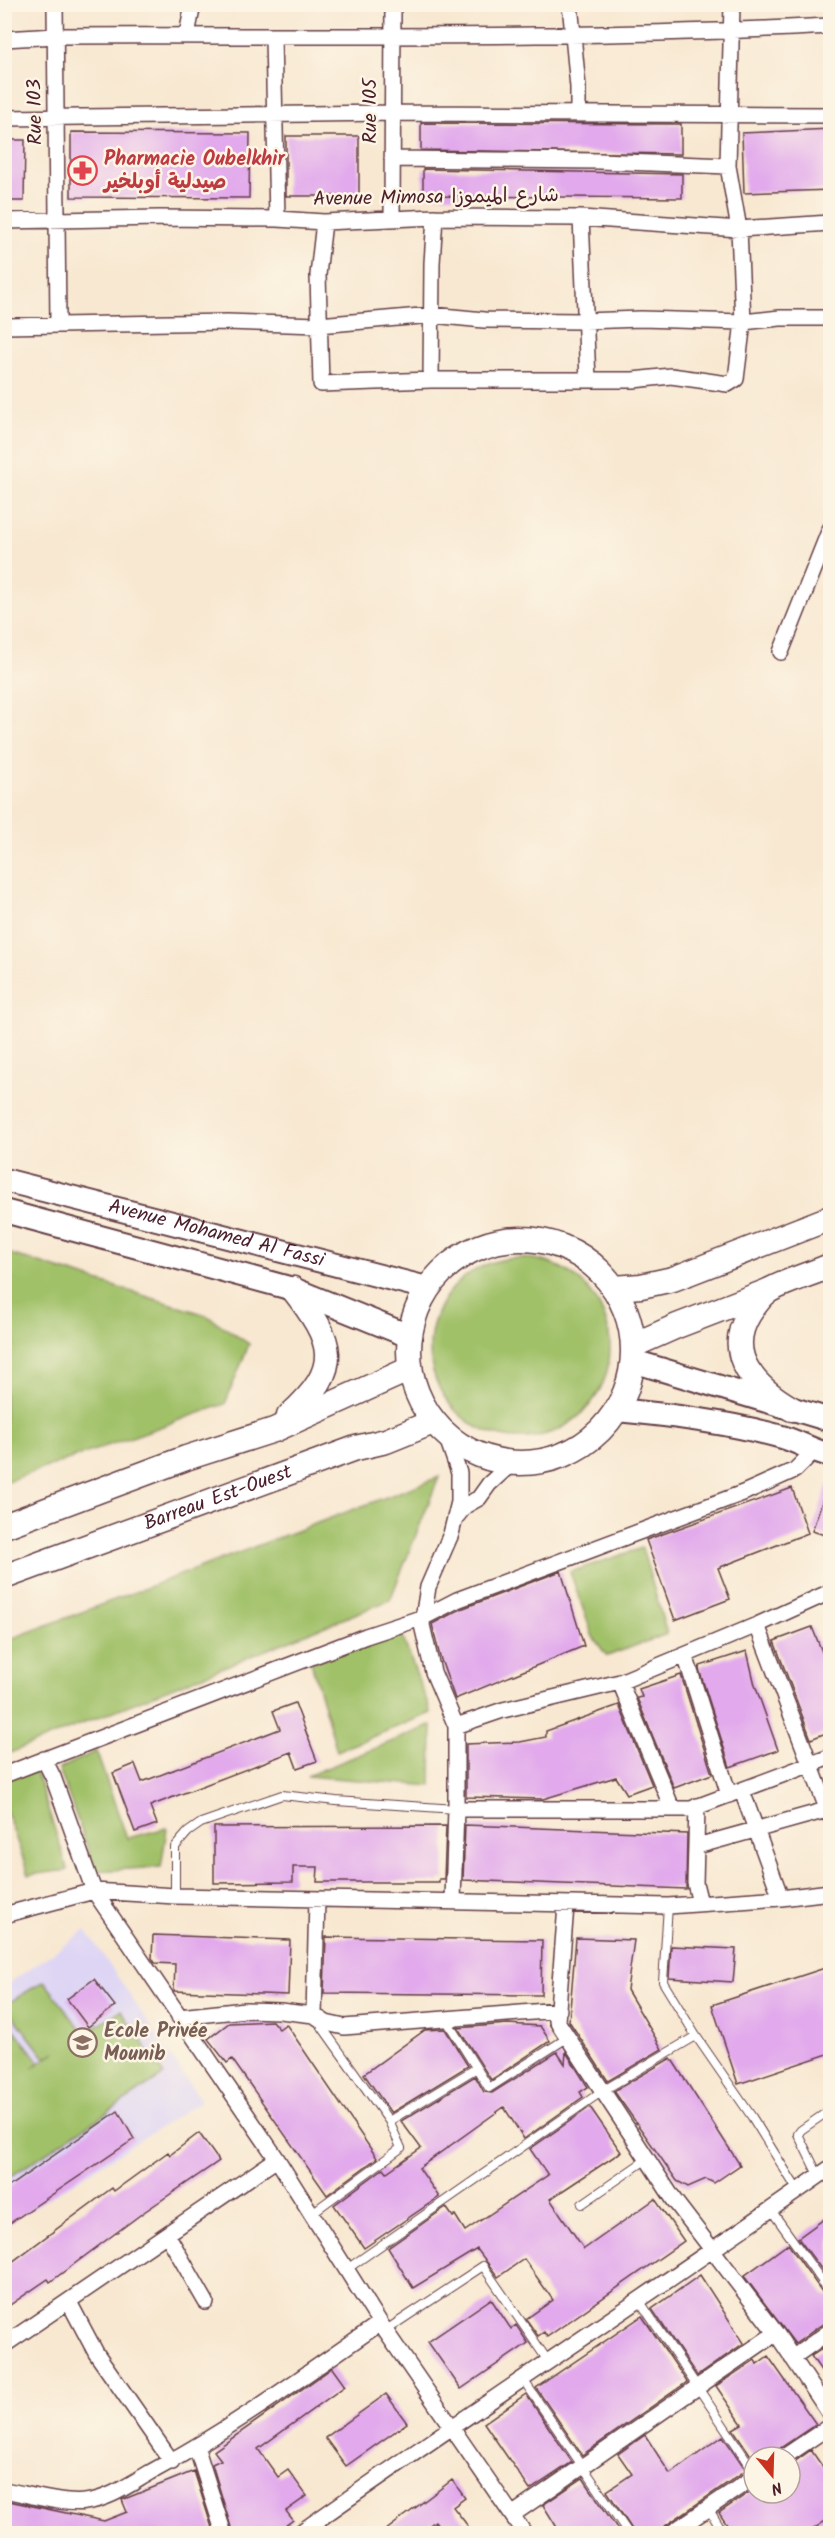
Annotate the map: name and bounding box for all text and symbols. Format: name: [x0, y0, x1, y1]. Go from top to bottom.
street label: Rue 105: [355, 77, 387, 144]
street label: Rue 103: [19, 79, 53, 145]
place label: Pharmacie Oubelkhir صيدلية أوبلخير: [102, 144, 286, 199]
pharmacy icon: Pharmacie Oubelkhir صيدلية أوبلخير: [67, 155, 99, 187]
street label: Avenue Mimosa شارع الميموزا: [313, 180, 559, 216]
street label: Avenue Mohamed Al Fassi: [105, 1191, 329, 1277]
street label: Barreau Est-Ouest: [139, 1457, 297, 1540]
place label: Ecole Privée Mounib: [104, 2016, 208, 2071]
school or university icon: Ecole Privée Mounib: [67, 2027, 99, 2059]
north arrow: [742, 2445, 802, 2505]
text: N: [768, 2474, 785, 2501]

